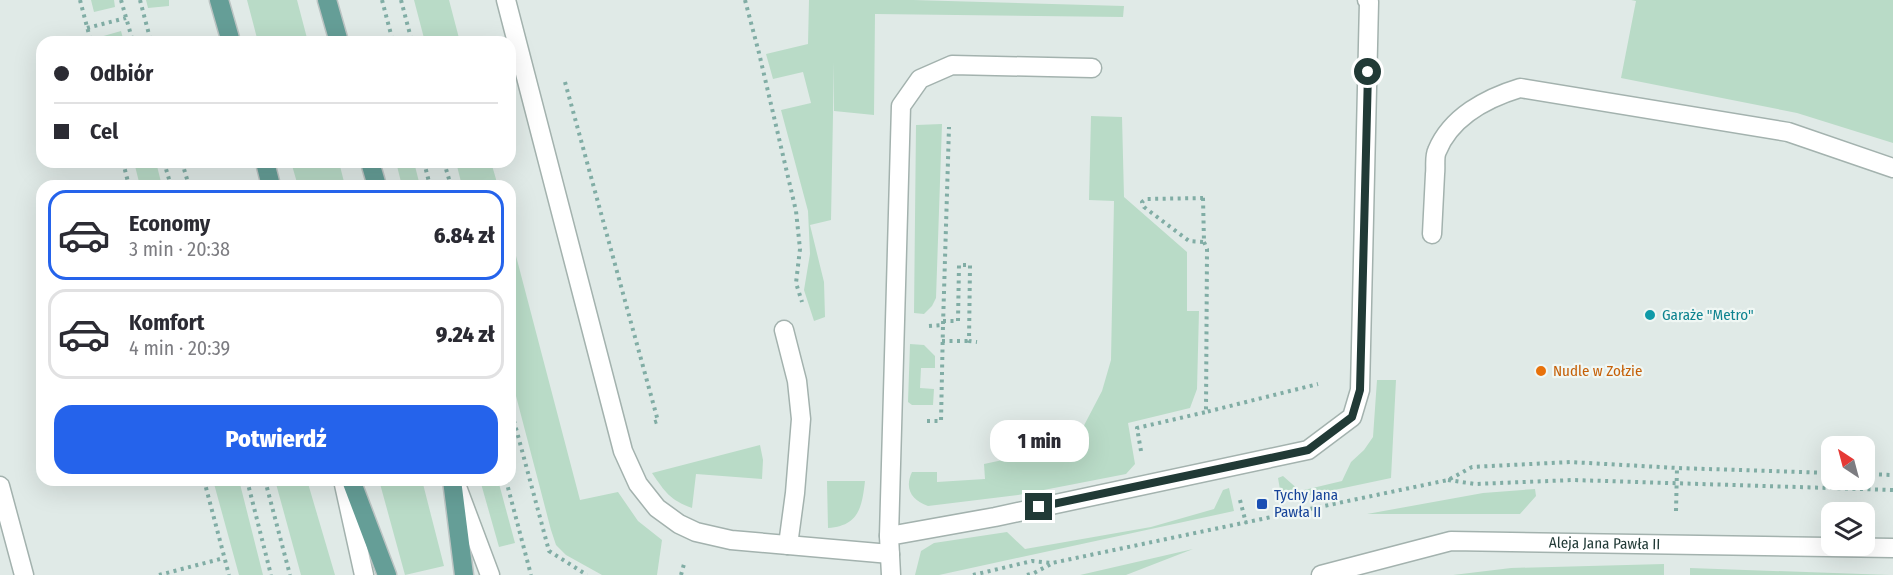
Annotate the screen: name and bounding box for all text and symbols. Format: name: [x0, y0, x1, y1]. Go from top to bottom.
route start: [1354, 58, 1381, 85]
text: Odbiór: [90, 60, 153, 87]
text: Cel: [90, 118, 118, 145]
icon: car: [57, 208, 111, 262]
text: Economy: [129, 210, 210, 237]
text: 6.84 zł: [434, 222, 495, 249]
text: 3 min · 20:38: [129, 237, 230, 261]
place label: Garaże "Metro": [1662, 306, 1754, 324]
icon: car: [57, 307, 111, 361]
marker: Garaże "Metro": [1643, 308, 1657, 322]
text: Komfort: [129, 309, 204, 336]
text: 9.24 zł: [436, 321, 495, 348]
text: 4 min · 20:39: [129, 336, 230, 360]
place label: Nudle w Zołzie: [1553, 362, 1642, 380]
marker: Nudle w Zołzie: [1534, 364, 1548, 378]
button: Potwierdź: [54, 405, 498, 474]
callout: 1 min: [990, 420, 1088, 462]
text: 1 min: [1018, 429, 1061, 453]
north arrow: [1821, 436, 1875, 490]
map controls: [1821, 436, 1875, 556]
place label: Tychy Jana Pawła II: [1274, 486, 1338, 521]
route end: [1025, 493, 1052, 520]
marker: Tychy Jana Pawła II: [1255, 497, 1269, 511]
button: layers: [1821, 502, 1875, 556]
street label: Aleja Jana Pawła II: [1549, 534, 1660, 553]

